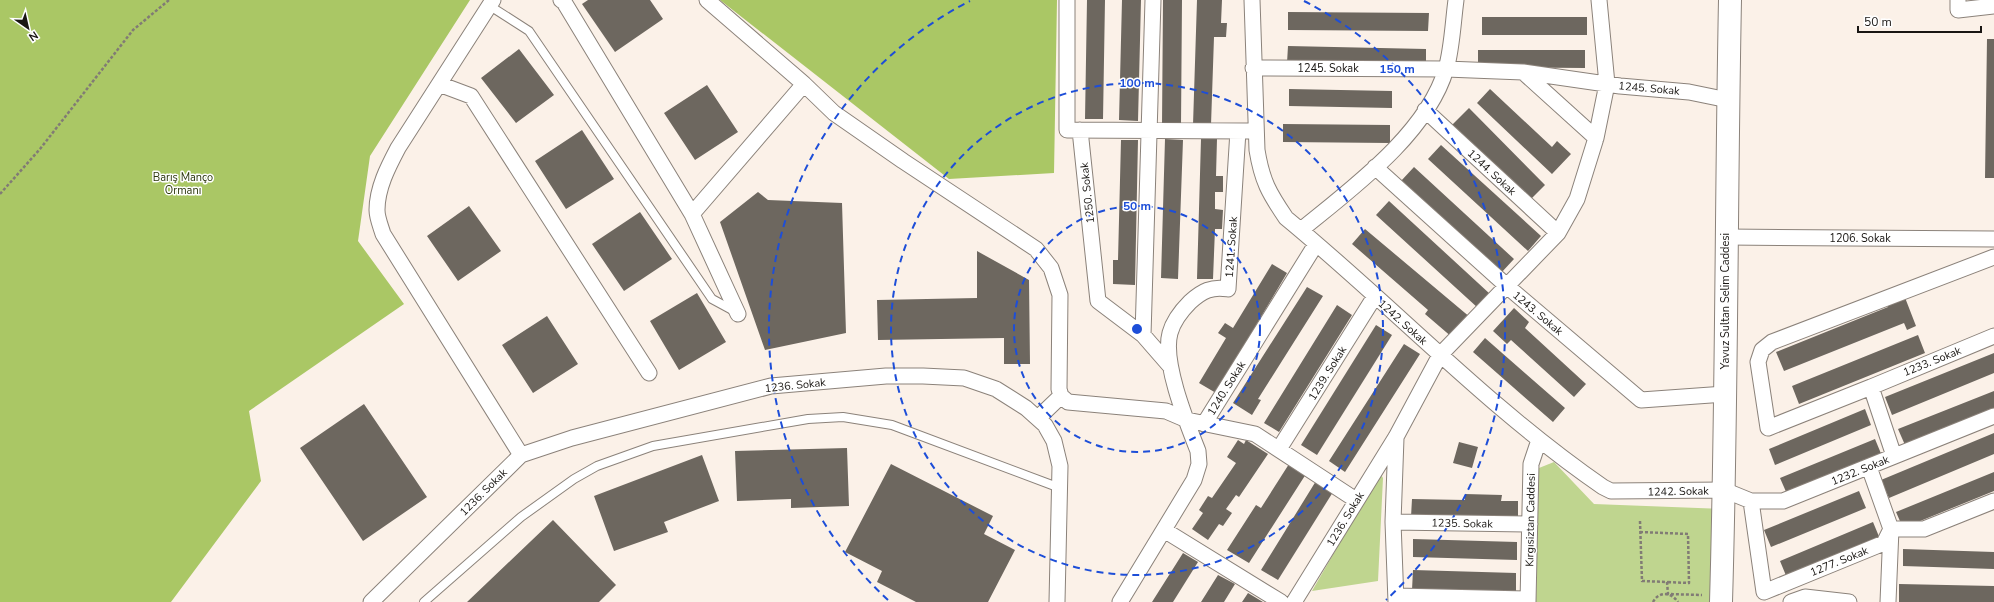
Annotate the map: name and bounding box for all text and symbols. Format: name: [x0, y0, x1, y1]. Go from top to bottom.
north arrow: [8, 8, 48, 48]
scale bar: [1858, 8, 1981, 34]
text: 50 m: [1864, 14, 1892, 30]
text: N: [26, 27, 41, 44]
street label: 1245. Sokak: [1297, 61, 1359, 76]
text: 150 m: [1379, 61, 1415, 77]
text: 100 m: [1119, 75, 1155, 91]
street label: 1245. Sokak: [1618, 78, 1681, 99]
street label: 1244. Sokak: [1464, 146, 1520, 199]
street label: 1250. Sokak: [1077, 161, 1098, 224]
park label: Barış Manço Ormanı: [153, 170, 213, 198]
text: 50 m: [1123, 198, 1151, 214]
street label: 1241. Sokak: [1222, 215, 1241, 278]
street label: 1206. Sokak: [1829, 231, 1891, 246]
street label: Yavuz Sultan Selim Caddesi: [1718, 233, 1733, 370]
street label: 1243. Sokak: [1509, 288, 1566, 339]
street label: 1242. Sokak: [1375, 296, 1431, 349]
centre of rings: [1130, 322, 1144, 336]
street label: 1239. Sokak: [1305, 343, 1350, 403]
street label: 1233. Sokak: [1901, 343, 1964, 380]
street label: 1240. Sokak: [1204, 358, 1249, 418]
street label: 1236. Sokak: [764, 375, 827, 396]
street label: 1232. Sokak: [1829, 452, 1892, 489]
street label: 1236. Sokak: [456, 465, 511, 519]
street label: Kırgısiztan Caddesi: [1522, 473, 1539, 567]
street label: 1242. Sokak: [1647, 483, 1709, 500]
street label: 1236. Sokak: [1323, 489, 1368, 549]
street label: 1235. Sokak: [1431, 515, 1493, 532]
street label: 1277. Sokak: [1808, 543, 1871, 580]

